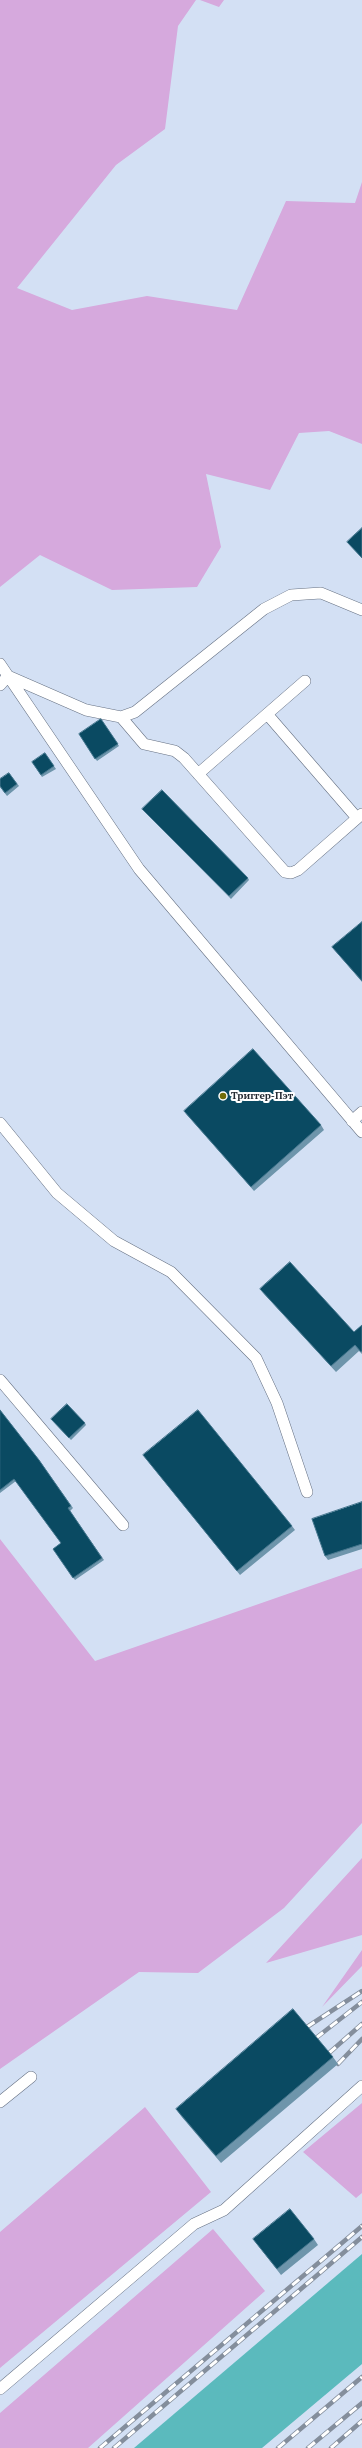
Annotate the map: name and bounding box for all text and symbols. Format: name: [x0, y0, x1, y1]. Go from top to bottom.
place label: Триггер-Пэт: [231, 1090, 293, 1102]
marker: Триггер-Пэт: [218, 1091, 228, 1101]

